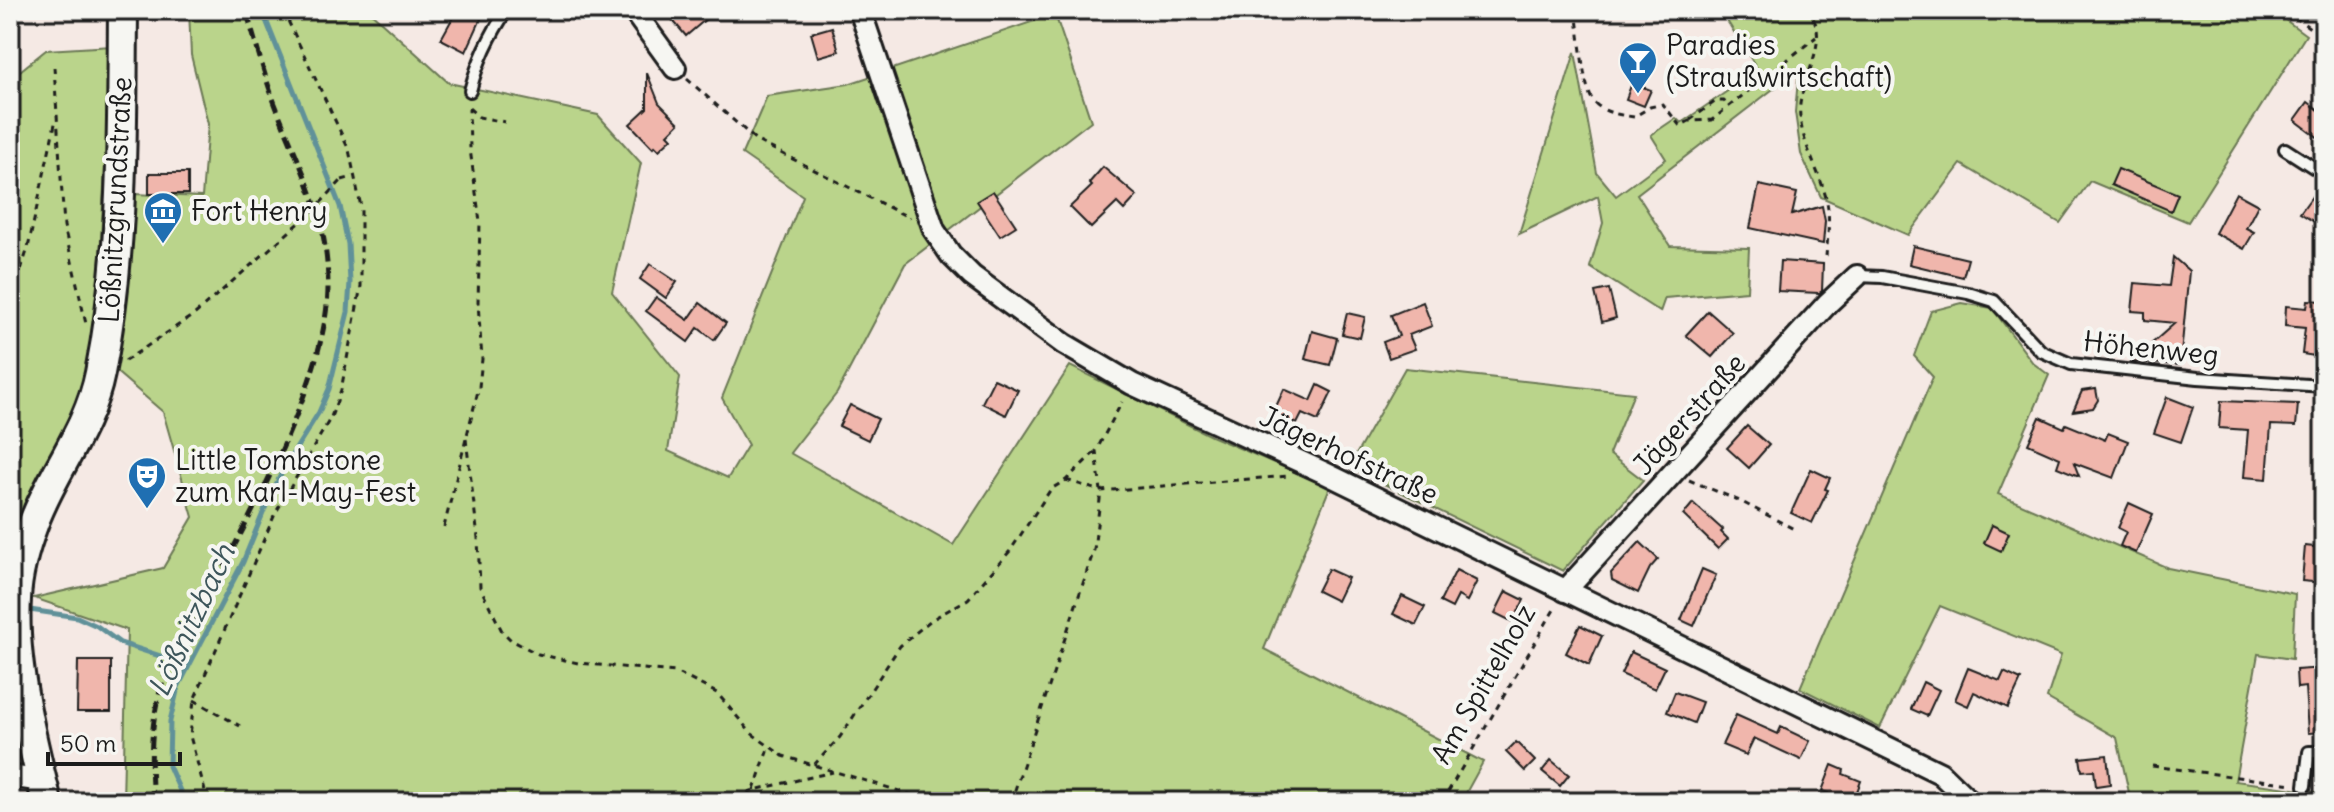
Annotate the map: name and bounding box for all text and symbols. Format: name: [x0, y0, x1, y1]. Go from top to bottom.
place label: Paradies (Straußwirtschaft): [1666, 27, 1892, 95]
bar icon: Paradies (Straußwirtschaft): [1617, 40, 1659, 95]
street label: Lößnitzgrundstraße: [91, 76, 139, 324]
museum icon: Fort Henry: [142, 190, 184, 245]
place label: Fort Henry: [191, 193, 327, 229]
street label: Höhenweg: [2082, 323, 2220, 373]
street label: Jägerstraße: [1625, 346, 1753, 482]
street label: Jägerhofstraße: [1254, 398, 1444, 512]
place label: Little Tombstone zum Karl-May-Fest: [175, 442, 416, 510]
theatre icon: Little Tombstone zum Karl-May-Fest: [126, 455, 168, 510]
water label: Lößnitzbach: [139, 537, 243, 702]
street label: Am Spittelholz: [1423, 598, 1543, 770]
scale bar: [48, 716, 180, 766]
text: 50 m: [60, 728, 116, 758]

